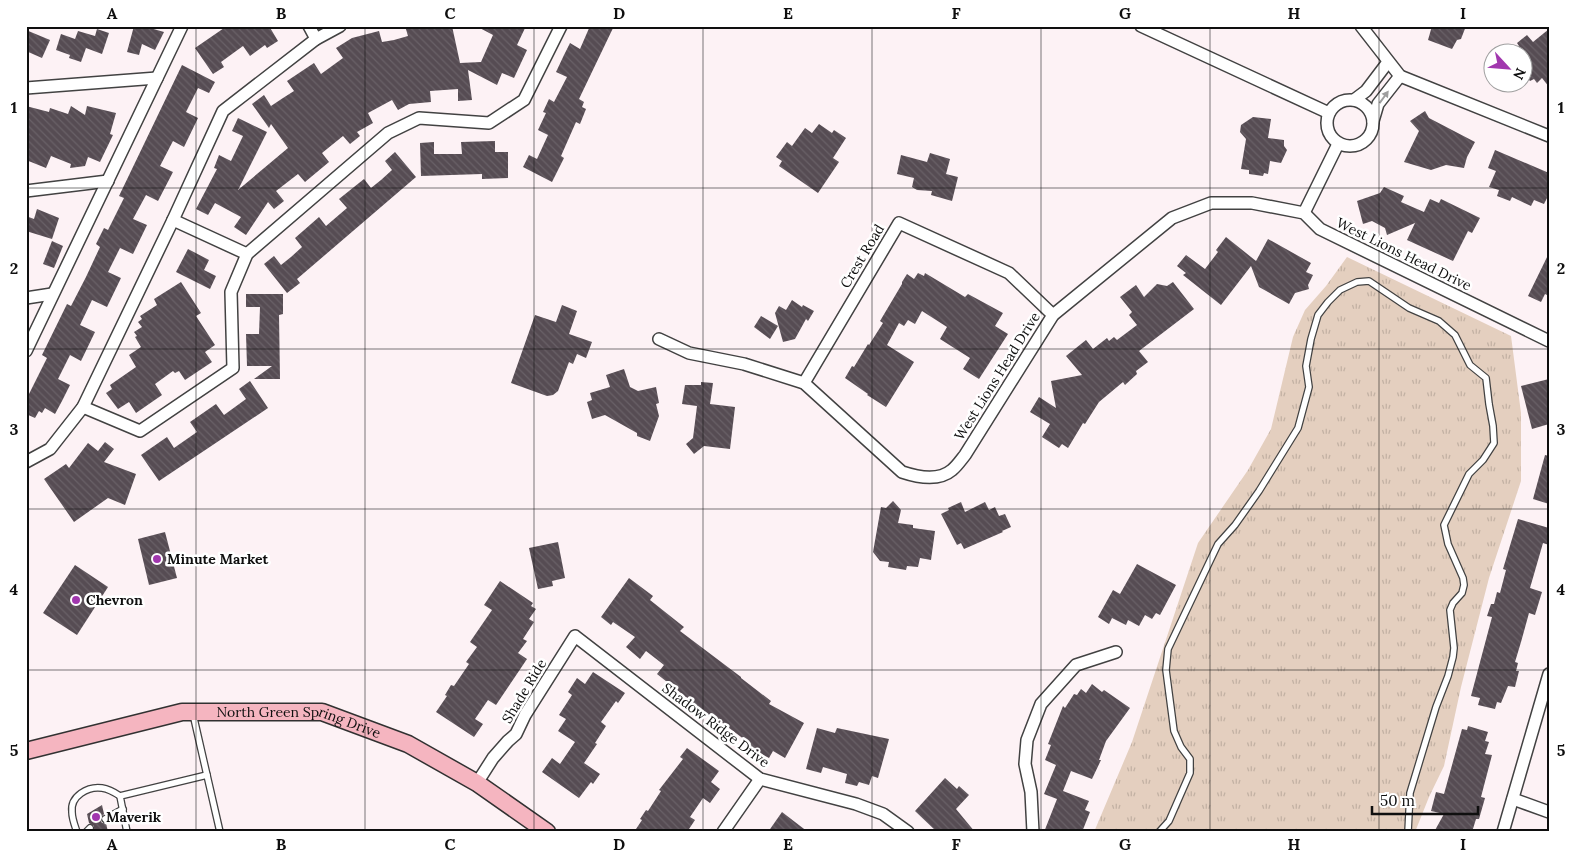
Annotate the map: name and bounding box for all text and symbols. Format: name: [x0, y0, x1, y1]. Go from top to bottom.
text: A: [107, 3, 118, 23]
text: B: [276, 3, 287, 23]
text: C: [444, 3, 456, 23]
text: D: [613, 3, 625, 23]
text: E: [783, 3, 793, 23]
text: F: [951, 3, 961, 23]
text: G: [1119, 3, 1131, 23]
text: H: [1288, 3, 1301, 23]
text: I: [1460, 3, 1466, 23]
north arrow: [1482, 42, 1532, 92]
text: N: [1509, 65, 1530, 83]
one-way arrow: [1378, 91, 1389, 104]
text: 1: [11, 97, 17, 117]
text: 1: [1558, 97, 1564, 117]
street label: West Lions Head Drive: [1334, 213, 1475, 295]
street label: Crest Road: [836, 221, 888, 291]
text: 2: [10, 258, 18, 278]
text: 2: [1557, 258, 1565, 278]
street label: West Lions Head Drive: [950, 308, 1044, 443]
text: 3: [10, 419, 19, 439]
text: 3: [1557, 419, 1566, 439]
place label: Minute Market: [167, 550, 268, 568]
marker: Minute Market: [151, 553, 163, 565]
text: 4: [10, 579, 19, 599]
text: 4: [1557, 579, 1566, 599]
place label: Chevron: [86, 591, 143, 609]
marker: Chevron: [70, 594, 82, 606]
street label: Shade Ride: [498, 655, 550, 726]
street label: Shadow Ridge Drive: [659, 679, 774, 772]
street label: North Green Spring Drive: [216, 703, 384, 742]
text: 5: [10, 740, 19, 760]
text: 5: [1557, 740, 1566, 760]
scale bar: [1372, 783, 1479, 815]
text: 50 m: [1380, 791, 1415, 810]
place label: Maverik: [106, 808, 162, 826]
marker: Maverik: [90, 811, 102, 823]
text: A: [107, 834, 118, 854]
text: B: [276, 834, 287, 854]
text: C: [444, 834, 456, 854]
text: D: [613, 834, 625, 854]
text: E: [783, 834, 793, 854]
text: F: [951, 834, 961, 854]
text: G: [1119, 834, 1131, 854]
text: H: [1288, 834, 1301, 854]
text: I: [1460, 834, 1466, 854]

